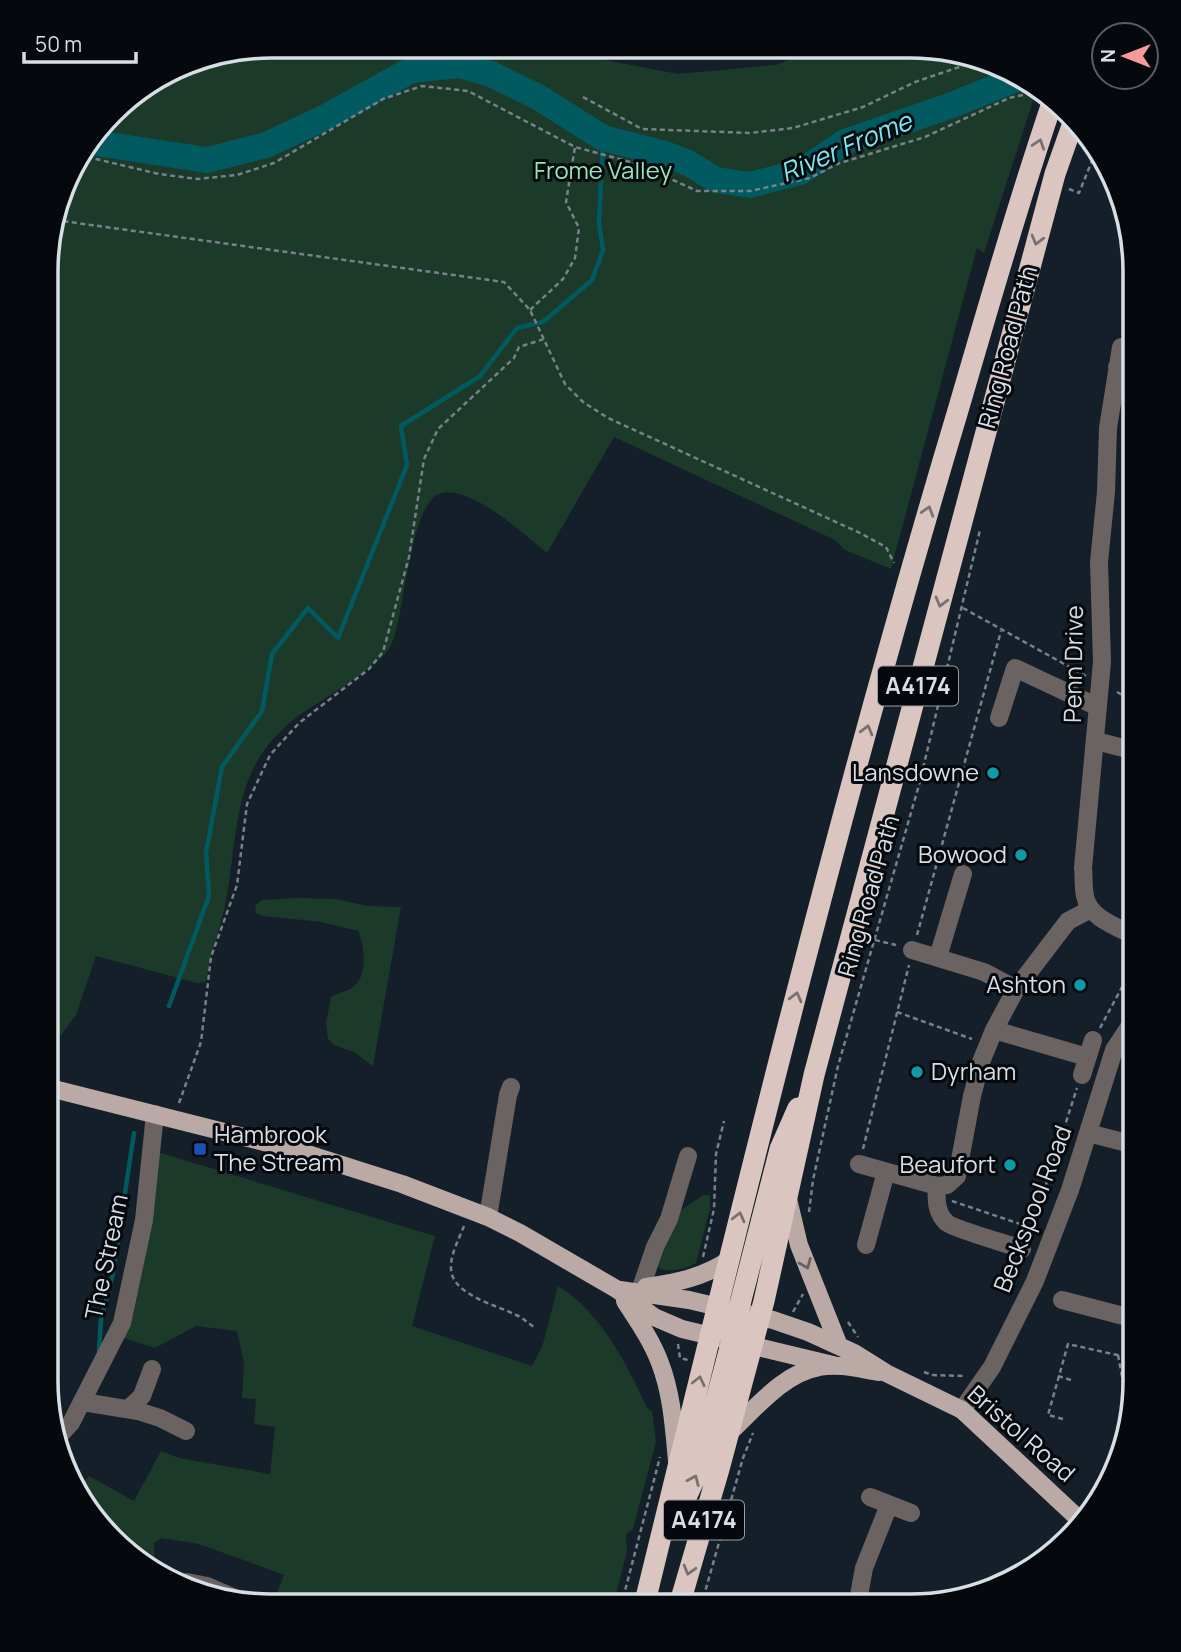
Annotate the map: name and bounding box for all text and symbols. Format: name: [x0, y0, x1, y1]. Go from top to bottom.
scale bar: [24, 21, 136, 65]
north arrow: [1090, 21, 1160, 91]
text: 50 m: [35, 30, 82, 58]
text: N: [1095, 49, 1121, 63]
water label: River Frome: [774, 102, 919, 190]
one-way arrow: [1030, 139, 1045, 151]
park label: Frome Valley: [534, 153, 672, 186]
one-way arrow: [1031, 234, 1045, 246]
street label: Ring Road Path: [969, 262, 1044, 431]
one-way arrow: [919, 505, 934, 517]
one-way arrow: [935, 596, 949, 608]
street label: Penn Drive: [1055, 605, 1090, 723]
road number: A4174: [878, 666, 958, 706]
one-way arrow: [859, 724, 873, 736]
place label: Lansdowne: [852, 755, 979, 788]
marker: Lansdowne: [985, 765, 1001, 781]
street label: Ring Road Path: [829, 811, 906, 980]
place label: Bowood: [918, 837, 1007, 870]
marker: Bowood: [1013, 847, 1029, 863]
place label: Ashton: [986, 967, 1066, 1000]
marker: Ashton: [1072, 977, 1088, 993]
one-way arrow: [788, 991, 802, 1003]
place label: Dyrham: [931, 1054, 1016, 1087]
marker: Dyrham: [909, 1064, 925, 1080]
place label: Hambrook The Stream: [214, 1117, 342, 1178]
street label: Beckspool Road: [985, 1120, 1079, 1297]
marker: Hambrook The Stream: [192, 1141, 208, 1157]
place label: Beaufort: [899, 1147, 996, 1180]
marker: Beaufort: [1002, 1157, 1018, 1173]
street label: The Stream: [76, 1191, 135, 1323]
one-way arrow: [731, 1211, 745, 1223]
one-way arrow: [798, 1258, 812, 1270]
one-way arrow: [691, 1375, 705, 1387]
street label: Bristol Road: [961, 1377, 1083, 1489]
one-way arrow: [685, 1475, 699, 1487]
road number: A4174: [664, 1500, 744, 1540]
one-way arrow: [683, 1564, 698, 1576]

